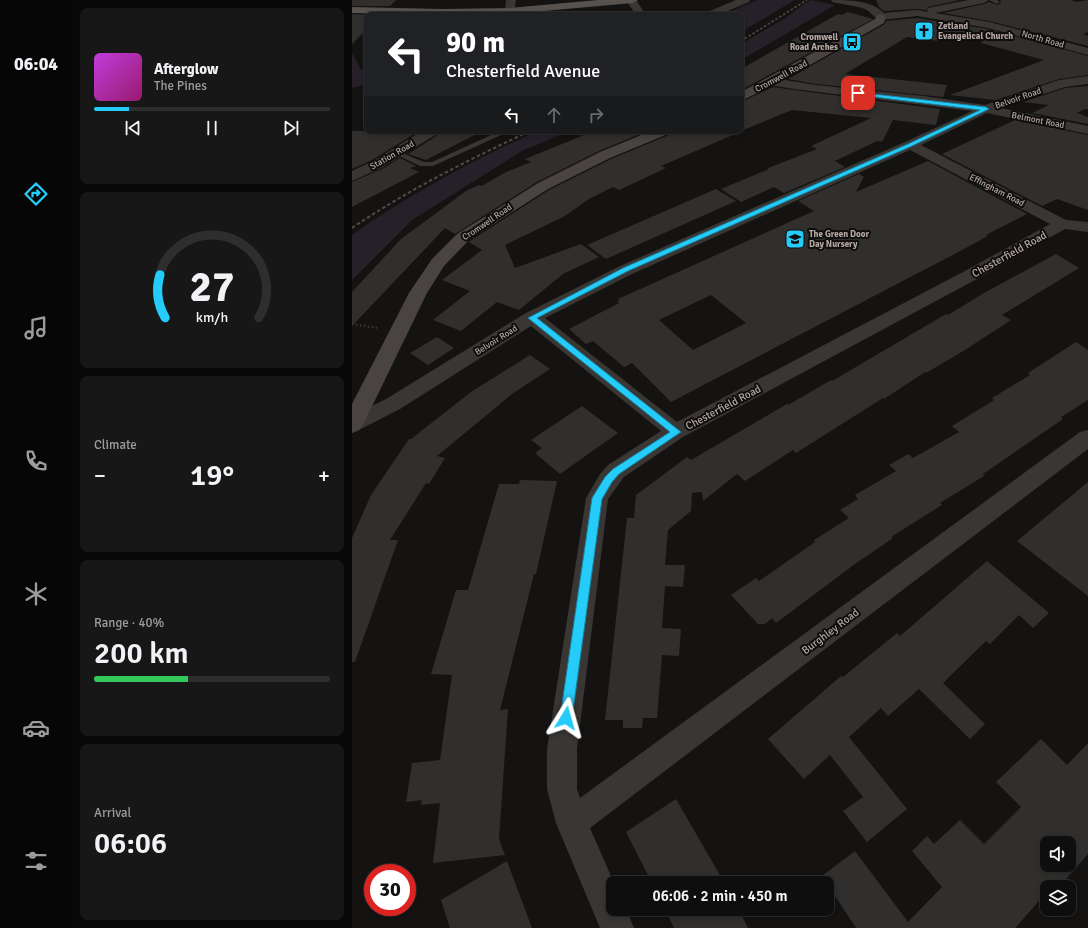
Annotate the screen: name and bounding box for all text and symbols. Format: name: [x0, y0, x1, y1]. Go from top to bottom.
church icon: Zetland Evangelical Church: [913, 20, 935, 42]
place label: Zetland Evangelical Church: [938, 21, 1013, 42]
text: 90 m: [446, 26, 505, 60]
icon: left: [380, 28, 432, 80]
street label: North Road: [1020, 28, 1066, 51]
bus stop icon: Cromwell Road Arches: [841, 31, 863, 53]
place label: Cromwell Road Arches: [790, 32, 838, 53]
text: 06:04: [14, 53, 58, 75]
street label: Cromwell Road: [753, 58, 809, 95]
text: Afterglow: [154, 60, 218, 78]
text: Chesterfield Avenue: [446, 60, 600, 82]
pin: [841, 76, 875, 110]
text: The Pines: [154, 78, 207, 94]
icon: arrive: [847, 82, 869, 104]
street label: Belvoir Road: [994, 85, 1043, 112]
icon: left: [501, 104, 523, 126]
icon: ahead: [543, 104, 565, 126]
icon: right: [585, 104, 607, 126]
street label: Belmont Road: [1010, 110, 1066, 131]
icon: previous: [122, 117, 144, 139]
icon: pause: [201, 117, 223, 139]
icon: next: [280, 117, 302, 139]
street label: Station Road: [368, 138, 416, 172]
street label: Effingham Road: [967, 172, 1026, 209]
icon: directions: [22, 180, 50, 208]
street label: Cromwell Road: [460, 202, 514, 243]
school or university icon: The Green Door Day Nursery: [784, 228, 806, 250]
street label: Chesterfield Road: [970, 228, 1049, 280]
place label: The Green Door Day Nursery: [809, 229, 869, 250]
text: 27: [190, 262, 234, 313]
text: km/h: [196, 309, 228, 326]
icon: music: [22, 314, 50, 342]
street label: Belvoir Road: [473, 323, 520, 358]
street label: Chesterfield Road: [683, 382, 763, 433]
text: Climate: [94, 437, 137, 453]
icon: phone: [22, 447, 50, 475]
text: 19°: [190, 457, 234, 494]
text: −: [94, 462, 106, 489]
text: +: [318, 462, 330, 489]
icon: climate: [22, 580, 50, 608]
street label: Burghley Road: [799, 606, 862, 657]
text: Range · 40%: [94, 615, 164, 631]
text: 200 km: [94, 635, 189, 672]
position arrow: [545, 697, 587, 739]
icon: car: [22, 714, 50, 742]
text: Arrival: [94, 805, 131, 821]
text: 06:06: [94, 825, 167, 862]
map controls: [1040, 836, 1076, 916]
button: sound: [1040, 836, 1076, 872]
icon: filters: [22, 847, 50, 875]
speed limit sign: 30: [364, 864, 416, 916]
button: layers: [1040, 880, 1076, 916]
text: 06:06 · 2 min · 450 m: [653, 887, 787, 905]

